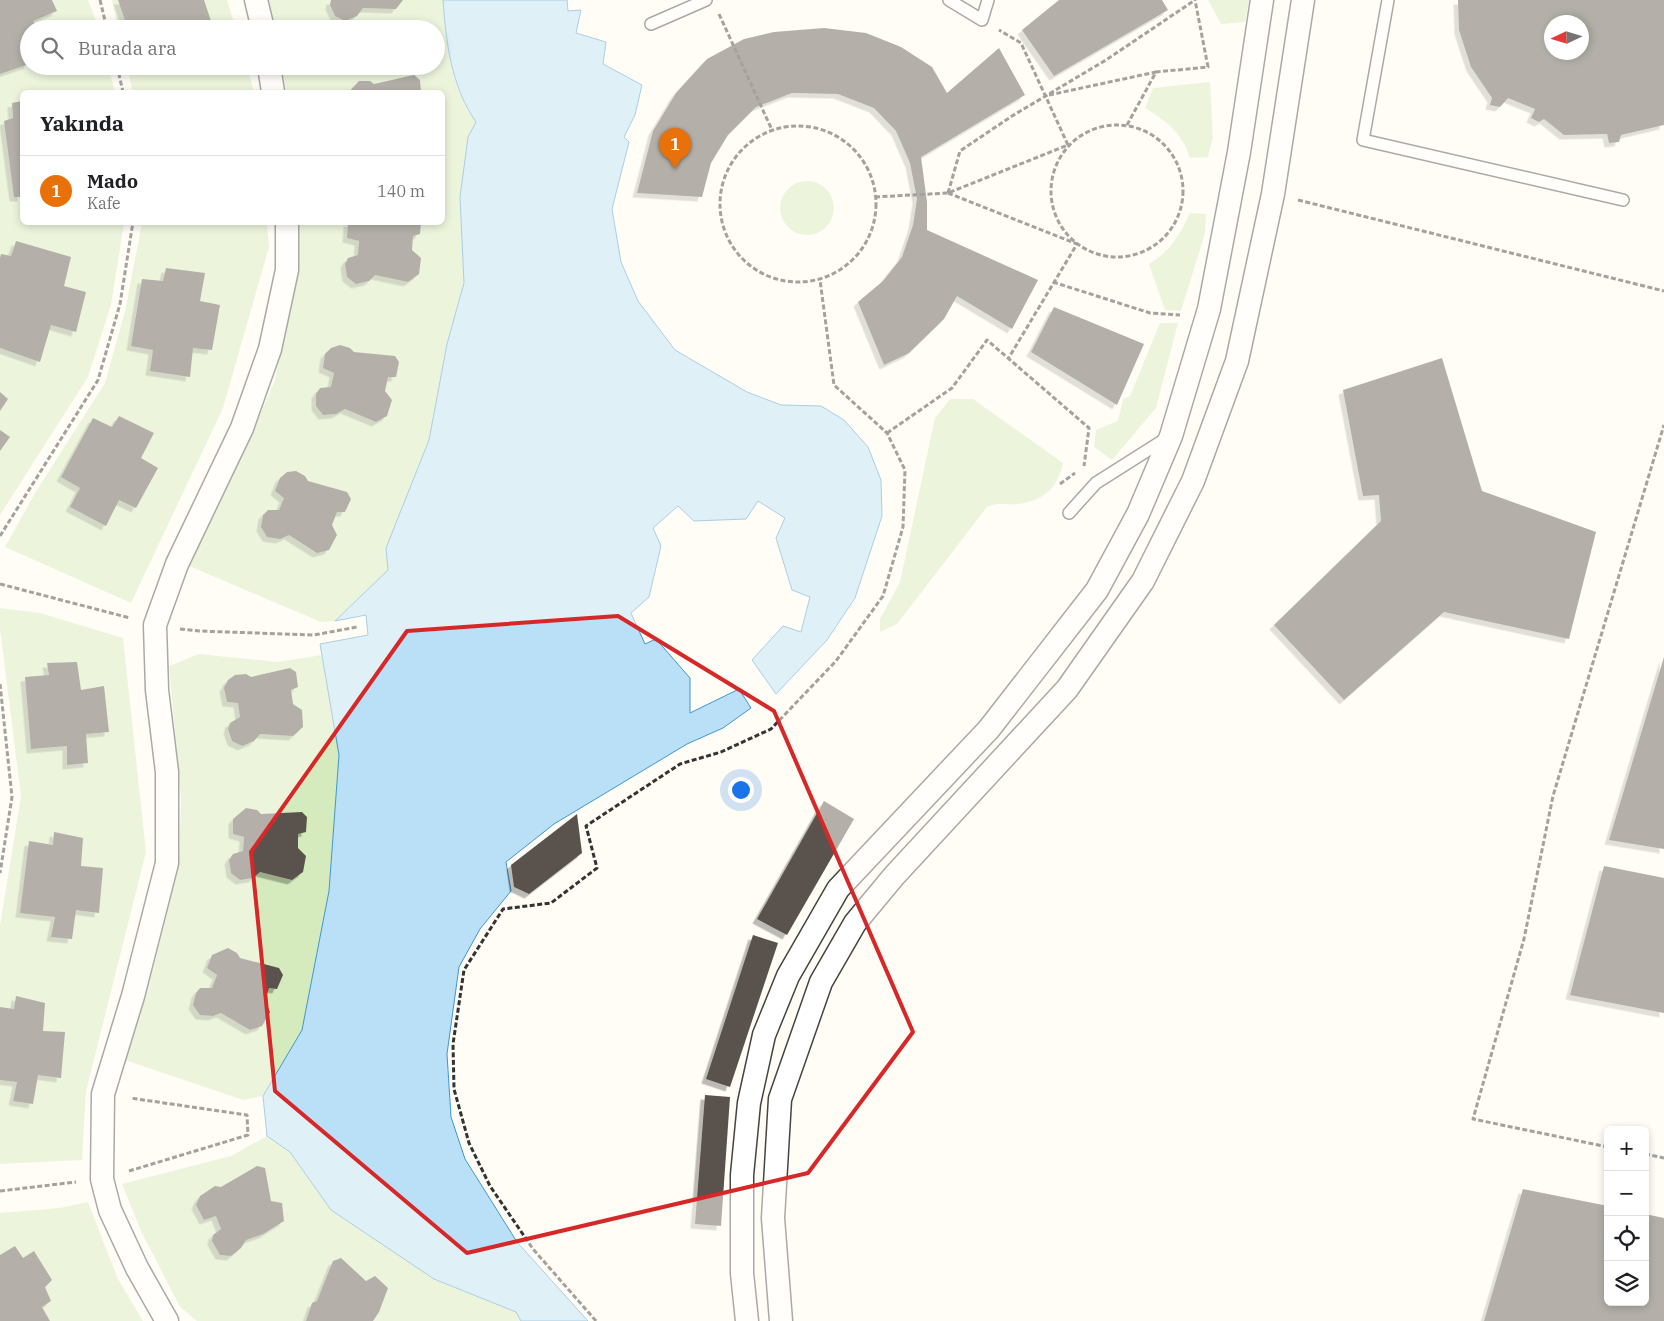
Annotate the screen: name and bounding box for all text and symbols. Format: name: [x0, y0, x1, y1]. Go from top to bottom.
north arrow: [1544, 15, 1589, 60]
search box: [20, 20, 445, 75]
icon: search: [38, 34, 66, 62]
text: Burada ara: [78, 36, 177, 60]
text: Yakında: [40, 109, 124, 137]
pin: 1: [659, 128, 691, 169]
text: Mado: [87, 169, 138, 193]
text: 1: [51, 181, 61, 201]
text: 140 m: [377, 181, 425, 201]
text: Kafe: [87, 193, 121, 213]
your location: [728, 777, 754, 803]
map controls: [1604, 1126, 1649, 1306]
button: +: [1604, 1126, 1649, 1171]
button: −: [1604, 1171, 1649, 1216]
button: locate: [1604, 1216, 1649, 1261]
button: layers: [1604, 1261, 1649, 1306]

